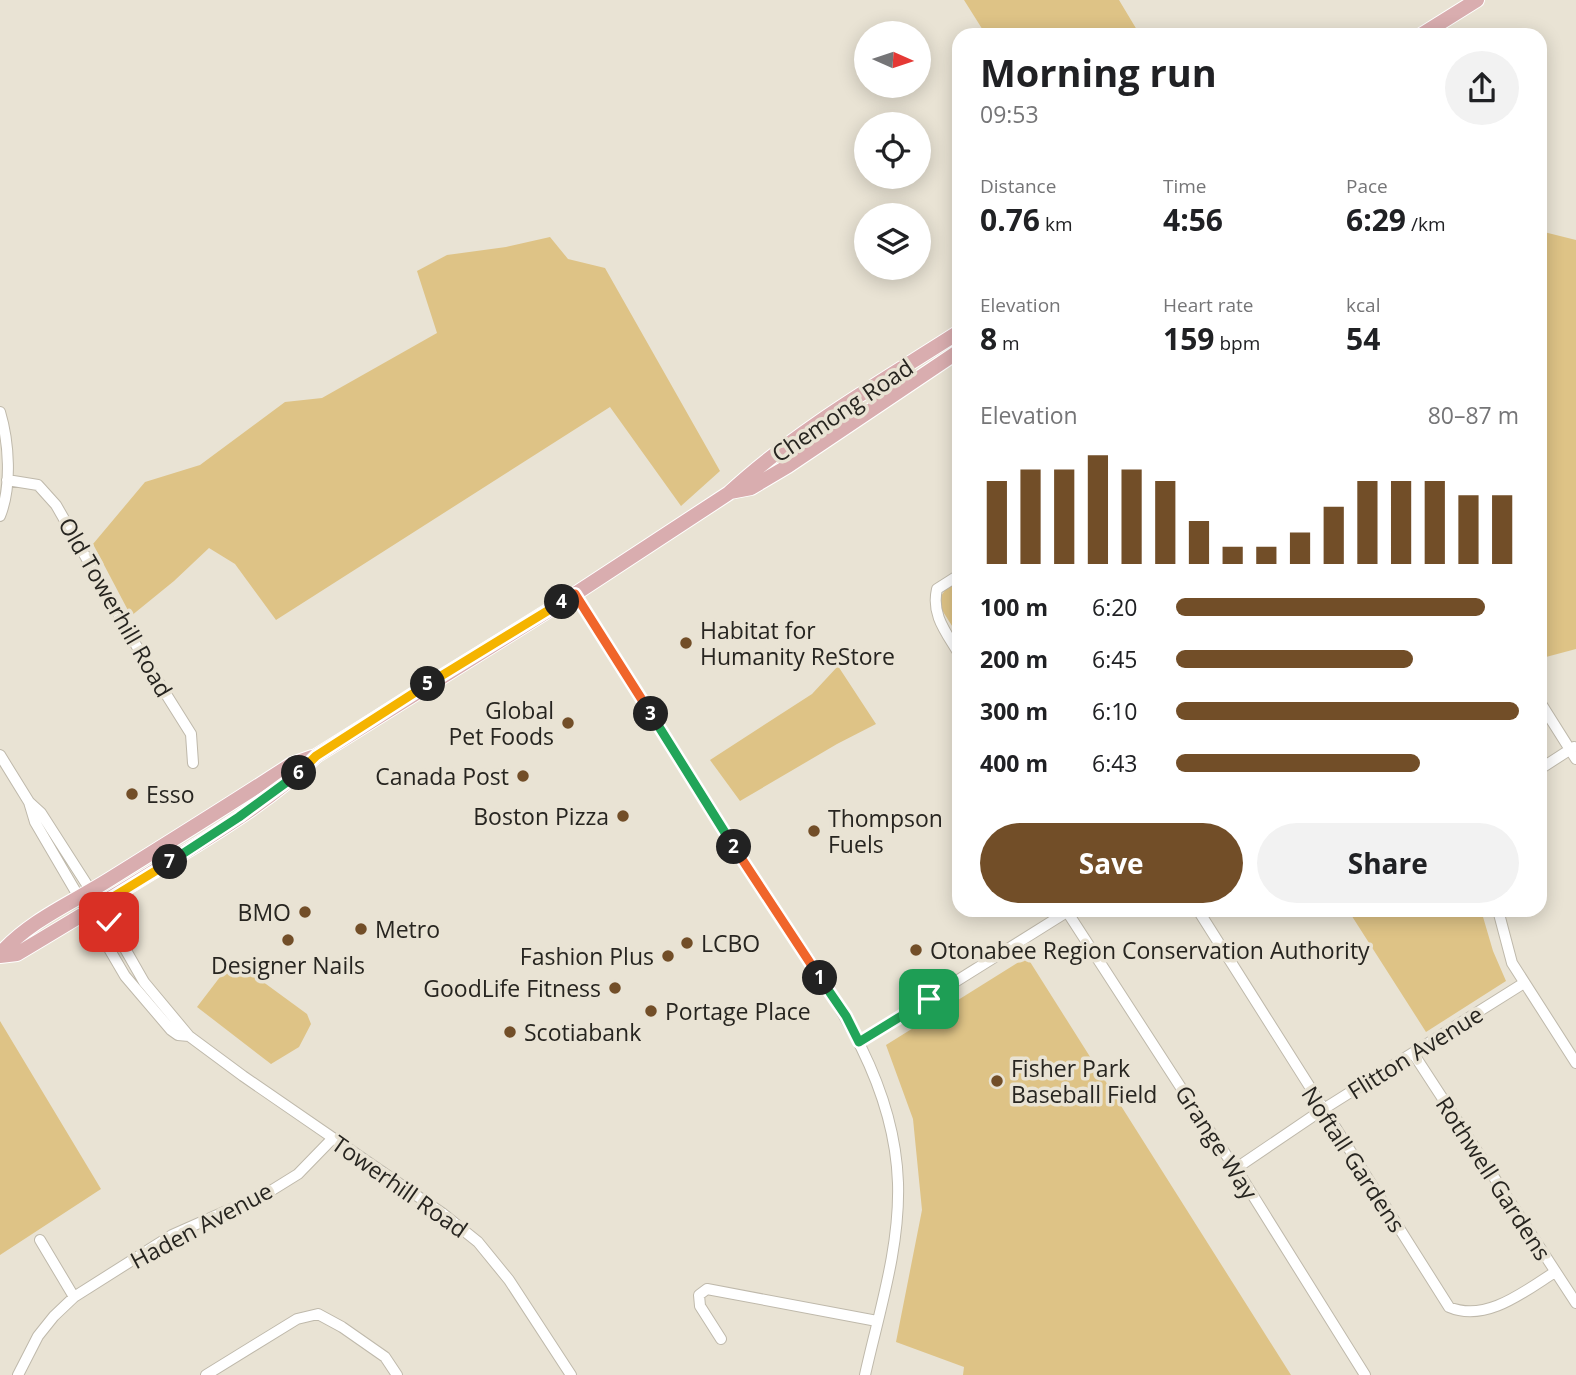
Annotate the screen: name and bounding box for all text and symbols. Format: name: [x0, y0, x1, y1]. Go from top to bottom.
north arrow: [854, 21, 931, 98]
map controls: [854, 21, 931, 280]
text: Morning run: [980, 46, 1217, 98]
button: share: [1445, 51, 1519, 125]
text: 09:53: [980, 98, 1039, 130]
button: locate: [854, 112, 931, 189]
text: Distance: [980, 173, 1056, 199]
text: Time: [1163, 173, 1207, 199]
text: Pace: [1346, 173, 1388, 199]
text: 0.76: [980, 199, 1040, 240]
text: 4:56: [1163, 199, 1223, 240]
text: 6:29: [1346, 199, 1406, 240]
button: layers: [854, 203, 931, 280]
text: km: [1040, 211, 1073, 237]
text: /km: [1406, 211, 1446, 237]
text: Elevation: [980, 292, 1061, 318]
text: Heart rate: [1163, 292, 1253, 318]
text: kcal: [1346, 292, 1380, 318]
text: 8: [980, 318, 997, 359]
text: 159: [1163, 318, 1214, 359]
text: 54: [1346, 318, 1380, 359]
text: m: [997, 330, 1020, 356]
text: bpm: [1214, 330, 1260, 356]
street label: Chemong Road: [765, 351, 919, 469]
text: Elevation: [980, 399, 1078, 431]
text: 80–87 m: [1428, 399, 1519, 431]
street label: Old Towerhill Road: [51, 511, 181, 703]
pin: 4: [544, 584, 580, 620]
text: 4: [556, 588, 567, 614]
text: 100 m: [980, 591, 1048, 623]
text: 6:20: [1092, 591, 1138, 623]
place label: Habitat for Humanity ReStore: [700, 614, 895, 672]
marker: Habitat for Humanity ReStore: [678, 635, 694, 651]
text: 200 m: [980, 643, 1048, 675]
text: 6:45: [1092, 643, 1138, 675]
pin: 5: [410, 666, 446, 702]
text: 5: [422, 670, 433, 696]
place label: Global Pet Foods: [449, 694, 554, 752]
text: 300 m: [980, 695, 1048, 727]
text: 6:10: [1092, 695, 1138, 727]
pin: 3: [634, 696, 668, 732]
text: 3: [645, 700, 656, 726]
marker: Global Pet Foods: [560, 715, 576, 731]
text: 400 m: [980, 747, 1048, 779]
text: 6:43: [1092, 747, 1138, 779]
pin: 6: [282, 756, 316, 790]
text: 6: [293, 759, 304, 785]
place label: Canada Post: [375, 760, 509, 792]
marker: Canada Post: [515, 768, 531, 784]
place label: Esso: [146, 778, 195, 810]
marker: Esso: [124, 786, 140, 802]
place label: Boston Pizza: [473, 800, 609, 832]
place label: Thompson Fuels: [828, 802, 943, 860]
marker: Boston Pizza: [615, 808, 631, 824]
marker: Thompson Fuels: [806, 823, 822, 839]
button: Save: [980, 823, 1243, 903]
button: Share: [1257, 823, 1519, 903]
pin: 2: [716, 830, 752, 864]
text: 2: [728, 833, 739, 859]
pin: 7: [152, 844, 188, 880]
text: 7: [164, 848, 175, 874]
pin: [79, 892, 139, 952]
place label: BMO: [238, 896, 291, 928]
icon: check: [90, 903, 128, 941]
marker: BMO: [297, 904, 313, 920]
place label: Metro: [375, 913, 440, 945]
marker: Metro: [353, 921, 369, 937]
place label: LCBO: [701, 927, 760, 959]
marker: Designer Nails: [280, 932, 296, 948]
place label: Otonabee Region Conservation Authority: [930, 934, 1370, 966]
marker: LCBO: [679, 935, 695, 951]
place label: Fashion Plus: [520, 940, 654, 972]
marker: Otonabee Region Conservation Authority: [908, 942, 924, 958]
marker: Fashion Plus: [660, 948, 676, 964]
place label: Designer Nails: [211, 949, 365, 981]
pin: 1: [802, 960, 838, 996]
text: 1: [814, 964, 825, 990]
pin: [899, 969, 959, 1029]
place label: GoodLife Fitness: [423, 972, 601, 1004]
marker: GoodLife Fitness: [607, 980, 623, 996]
icon: arrive: [910, 980, 948, 1018]
place label: Portage Place: [665, 995, 811, 1027]
street label: Flitton Avenue: [1341, 998, 1489, 1106]
marker: Portage Place: [643, 1003, 659, 1019]
place label: Scotiabank: [524, 1016, 641, 1048]
marker: Scotiabank: [502, 1024, 518, 1040]
place label: Fisher Park Baseball Field: [1011, 1052, 1157, 1110]
marker: Fisher Park Baseball Field: [989, 1073, 1005, 1089]
street label: Grange Way: [1168, 1079, 1266, 1206]
street label: Noftall Gardens: [1295, 1080, 1413, 1238]
street label: Rothwell Gardens: [1429, 1090, 1559, 1266]
street label: Towerhill Road: [326, 1127, 474, 1245]
street label: Haden Avenue: [124, 1174, 278, 1276]

